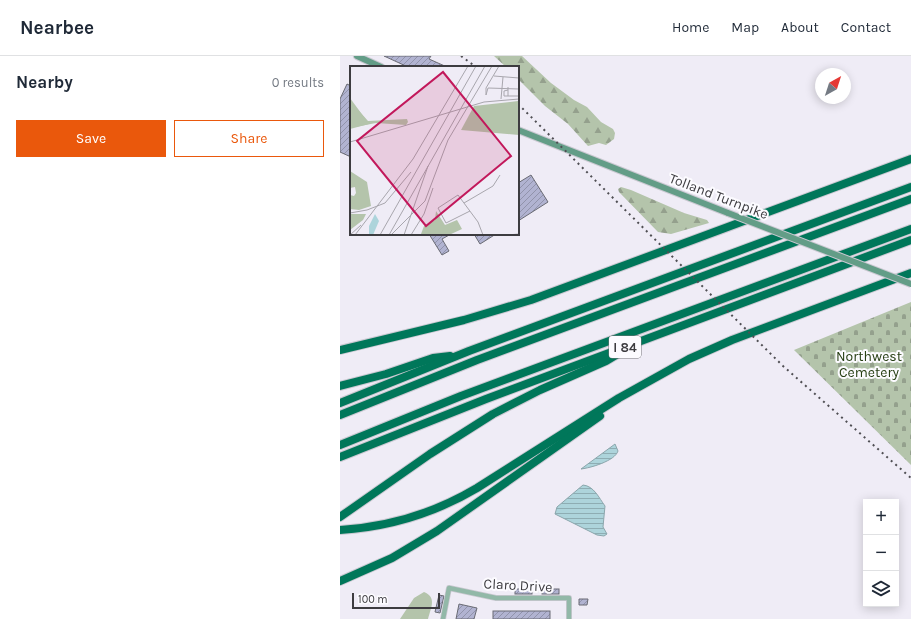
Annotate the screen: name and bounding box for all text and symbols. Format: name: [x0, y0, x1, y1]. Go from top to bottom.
text: Nearbee: [20, 17, 94, 39]
text: Home: [672, 19, 709, 36]
text: Map: [731, 19, 759, 36]
text: About: [781, 19, 819, 36]
text: Contact: [841, 19, 891, 36]
inset map: [350, 66, 519, 235]
north arrow: [815, 68, 851, 104]
text: Nearby: [16, 72, 73, 92]
text: 0 results: [272, 75, 324, 90]
button: Save: [16, 120, 166, 157]
button: Share: [174, 120, 324, 157]
street label: Tolland Turnpike: [667, 170, 771, 223]
road number: I 84: [609, 336, 641, 358]
park label: Northwest Cemetery: [836, 348, 902, 381]
map controls: [863, 499, 899, 607]
button: +: [863, 499, 899, 535]
button: −: [863, 535, 899, 571]
button: layers: [863, 571, 899, 607]
street label: Claro Drive: [483, 575, 553, 596]
scale bar: [352, 591, 440, 610]
text: 100 m: [358, 593, 388, 606]

